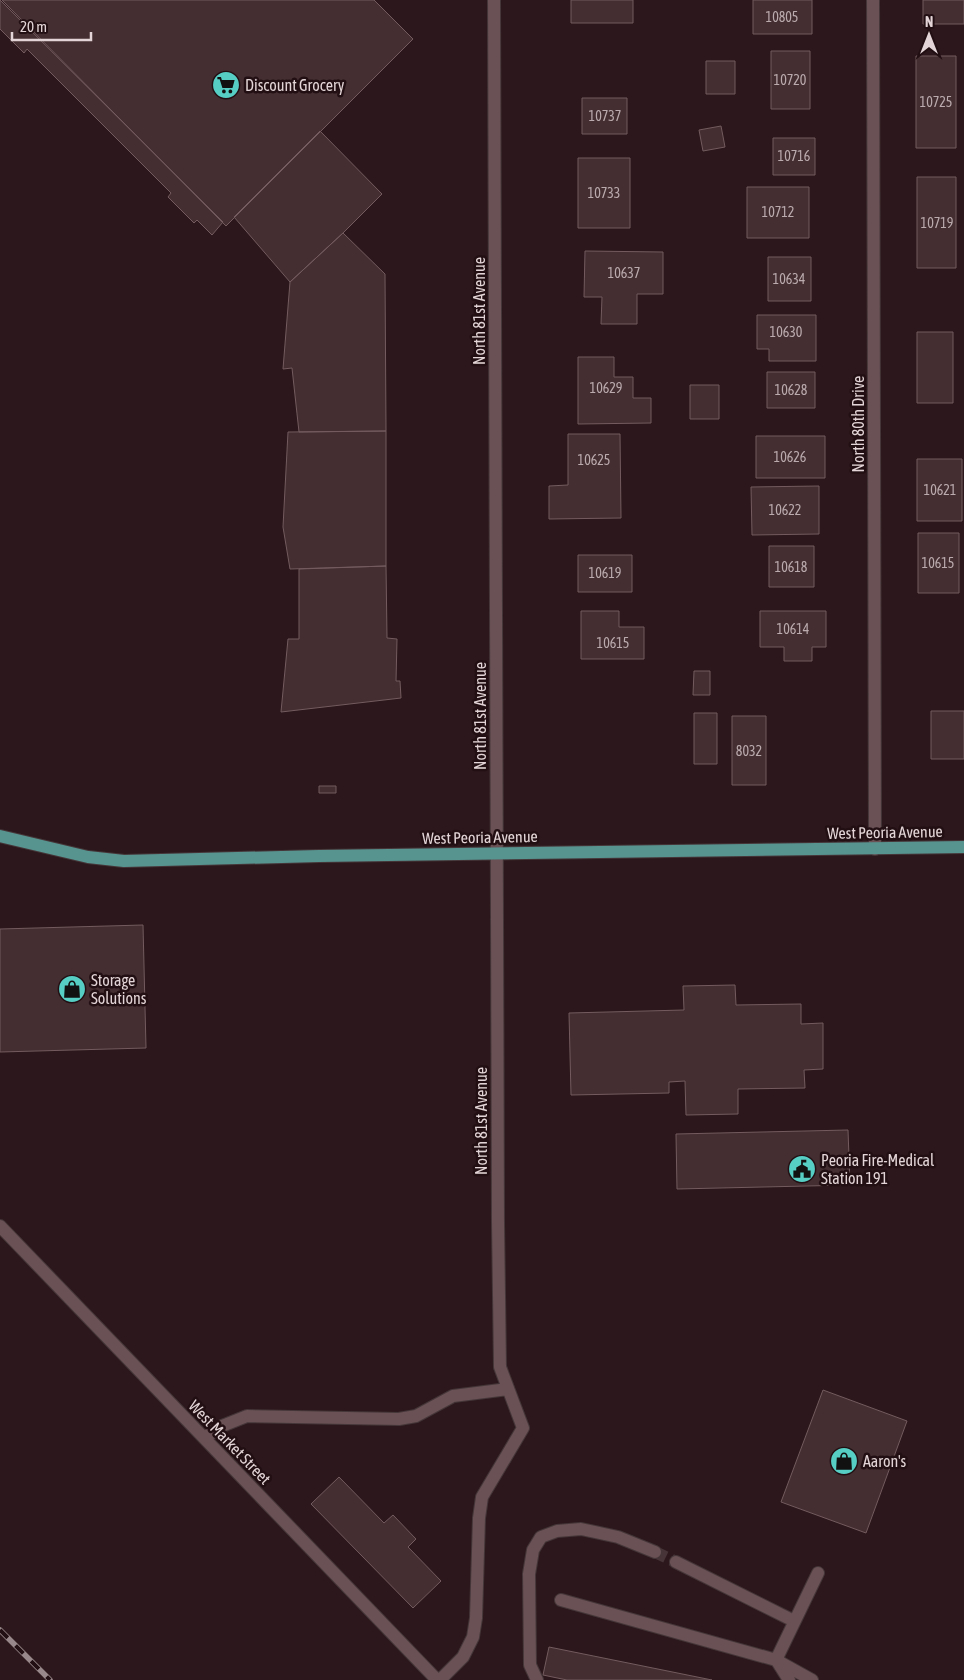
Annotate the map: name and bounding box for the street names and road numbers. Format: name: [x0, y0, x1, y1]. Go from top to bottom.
street label: North 81st Avenue: [470, 257, 488, 365]
street label: North 80th Drive: [849, 376, 867, 472]
street label: North 81st Avenue: [471, 662, 489, 770]
street label: West Peoria Avenue: [827, 822, 943, 842]
street label: West Peoria Avenue: [422, 827, 538, 847]
street label: North 81st Avenue: [472, 1067, 490, 1175]
street label: West Market Street: [185, 1396, 275, 1488]

